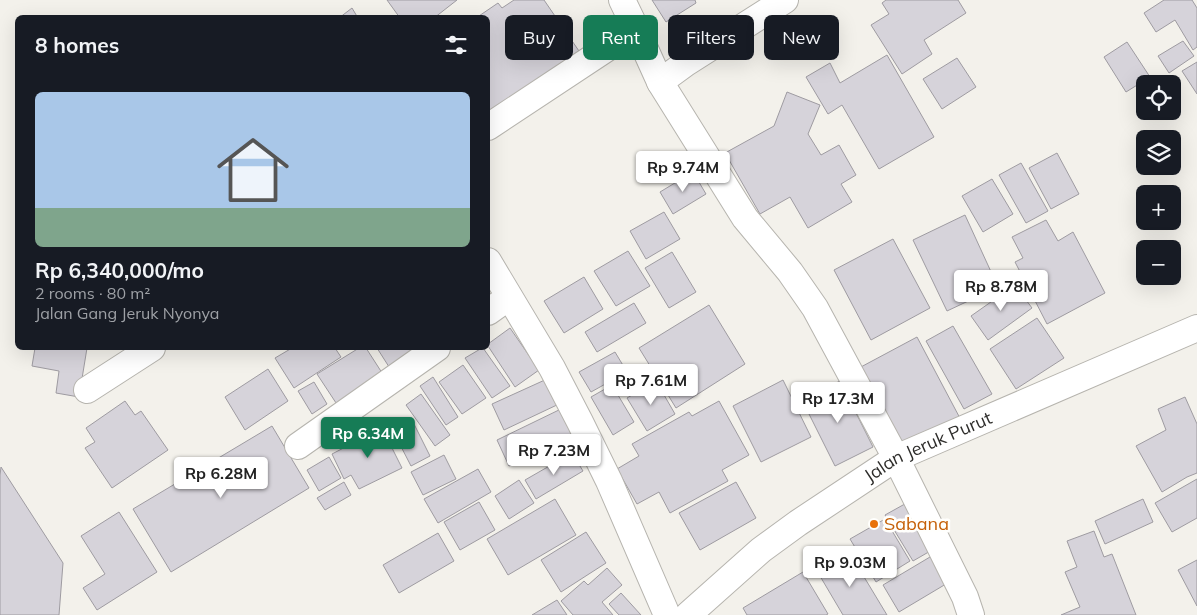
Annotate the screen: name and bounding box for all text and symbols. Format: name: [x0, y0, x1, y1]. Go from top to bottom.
chip: Buy: [505, 15, 573, 60]
chip: Rent: [583, 15, 658, 60]
chip: Filters: [668, 15, 754, 60]
chip: New: [764, 15, 839, 60]
icon: filters: [442, 31, 470, 59]
text: 8 homes: [35, 32, 119, 58]
map controls: [1136, 75, 1181, 285]
button: locate: [1136, 75, 1181, 120]
icon: home: [208, 125, 298, 215]
button: layers: [1136, 130, 1181, 175]
pin: Rp 9.74M: [631, 150, 735, 193]
text: Rp 9.74M: [647, 157, 719, 177]
button: +: [1136, 185, 1181, 230]
button: −: [1136, 240, 1181, 285]
text: Rp 6,340,000/mo: [35, 257, 204, 283]
pin: Rp 8.78M: [949, 270, 1053, 312]
text: Rp 8.78M: [965, 276, 1037, 296]
text: 2 rooms · 80 m²: [35, 283, 150, 303]
text: Jalan Gang Jeruk Nyonya: [35, 303, 219, 323]
pin: Rp 7.61M: [599, 364, 703, 406]
text: Rp 7.61M: [615, 370, 687, 390]
pin: Rp 17.3M: [786, 382, 890, 424]
text: Rp 17.3M: [802, 388, 874, 408]
street label: Jalan Jeruk Purut: [860, 406, 995, 487]
pin: Rp 6.34M: [316, 416, 420, 459]
text: Rp 6.34M: [332, 423, 404, 443]
pin: Rp 7.23M: [502, 434, 606, 476]
text: Rp 7.23M: [518, 440, 590, 460]
pin: Rp 6.28M: [169, 456, 273, 499]
text: Rp 6.28M: [185, 463, 257, 483]
place label: Sabana: [884, 512, 949, 535]
marker: Sabana: [868, 518, 880, 530]
pin: Rp 9.03M: [798, 546, 902, 588]
text: Rp 9.03M: [814, 552, 886, 572]

